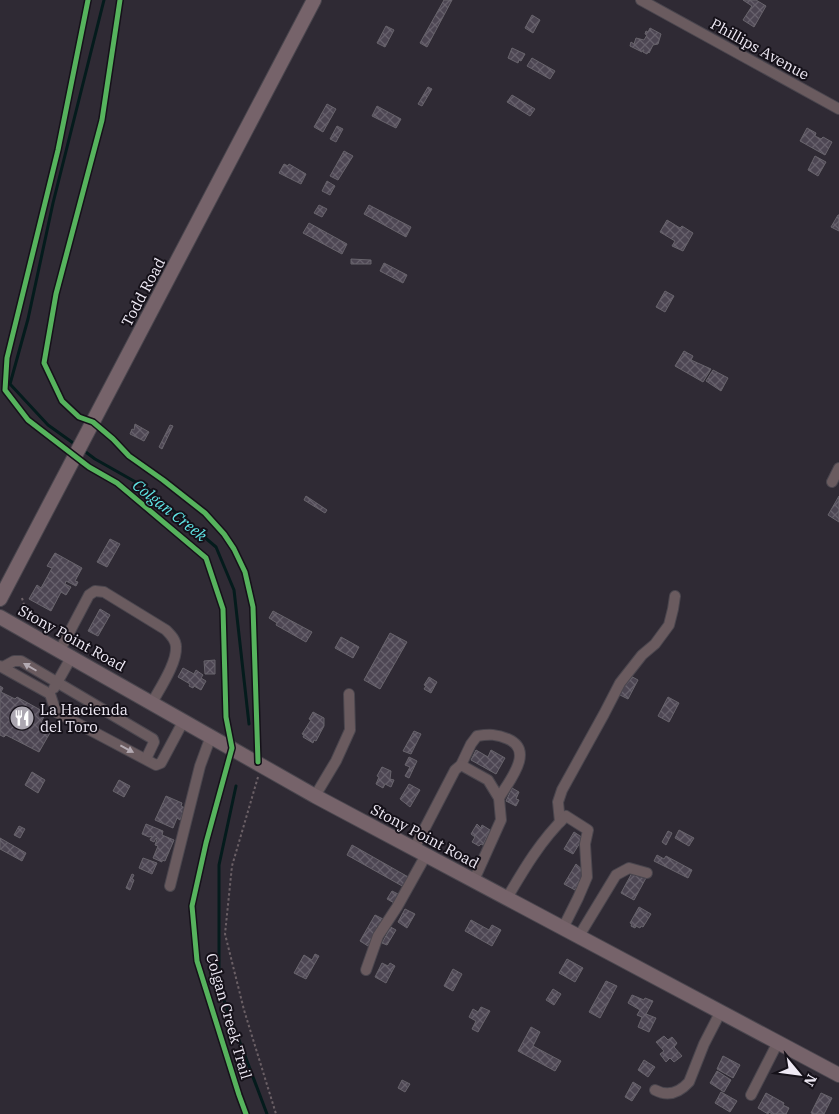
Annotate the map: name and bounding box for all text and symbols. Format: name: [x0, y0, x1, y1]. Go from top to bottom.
street label: Phillips Avenue: [707, 14, 813, 84]
street label: Todd Road: [117, 254, 169, 330]
water label: Colgan Creek: [129, 475, 212, 546]
street label: Stony Point Road: [15, 601, 129, 675]
one-way arrow: [24, 662, 37, 671]
place label: La Hacienda del Toro: [40, 700, 128, 736]
restaurant icon: La Hacienda del Toro: [9, 705, 35, 731]
one-way arrow: [120, 745, 134, 753]
street label: Stony Point Road: [368, 799, 482, 873]
street label: Colgan Creek Trail: [202, 951, 256, 1081]
north arrow: [774, 1049, 824, 1099]
text: N: [800, 1071, 821, 1090]

